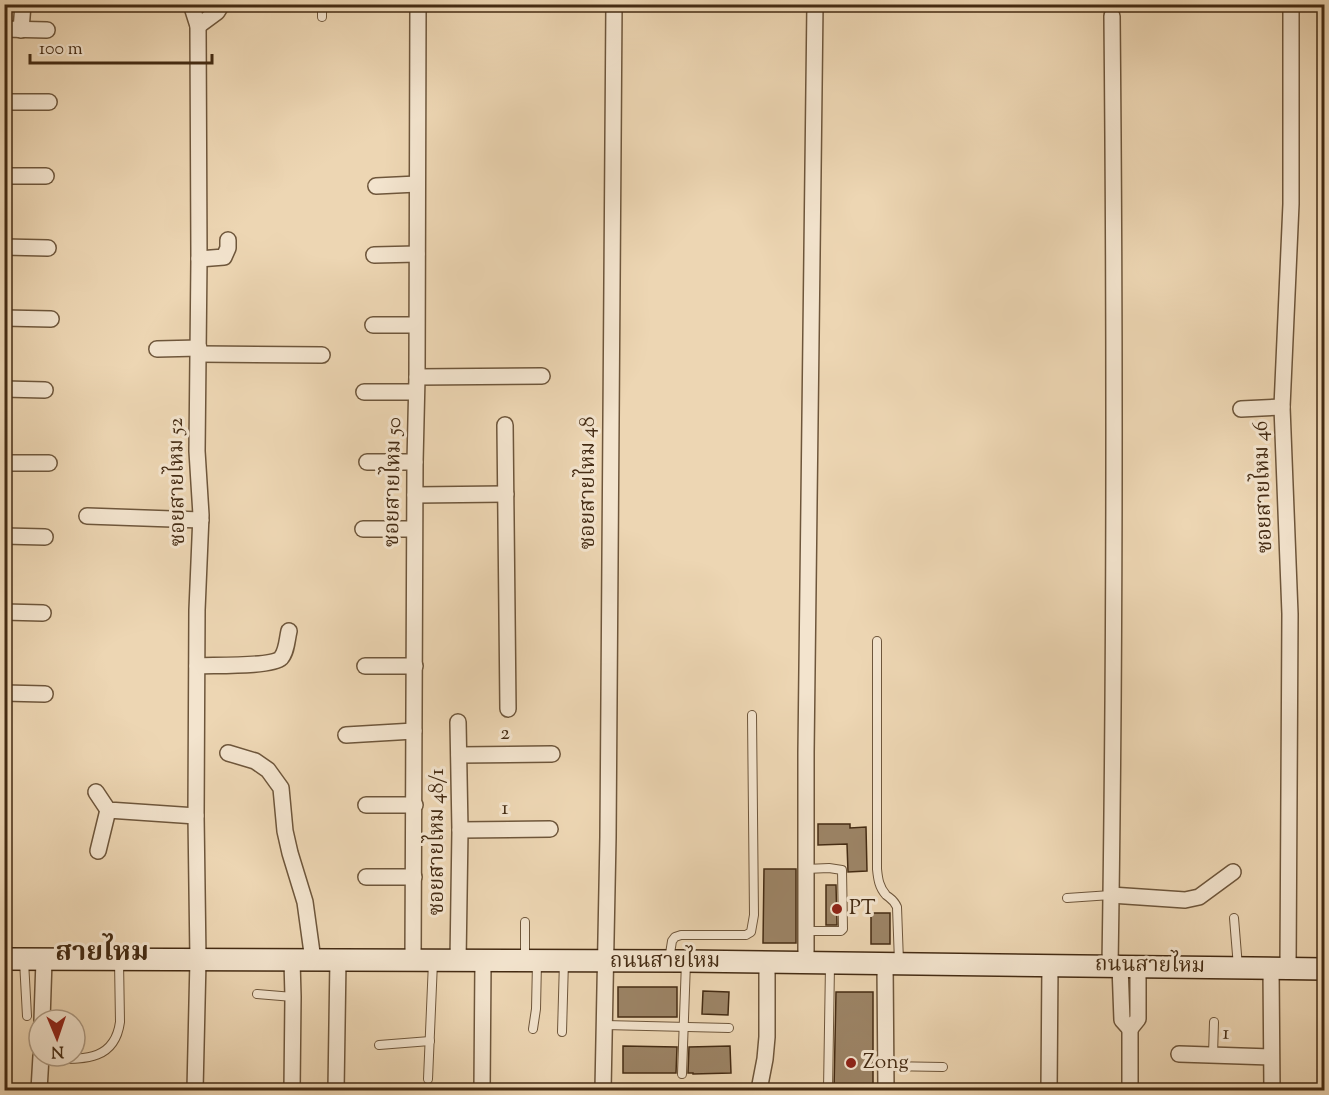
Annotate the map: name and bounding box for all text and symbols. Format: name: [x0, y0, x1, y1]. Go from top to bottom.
scale bar: [30, 27, 212, 65]
text: 100 m: [39, 37, 83, 63]
street label: ซอยสายไหม 52: [160, 417, 194, 547]
street label: ซอยสายไหม 50: [376, 417, 410, 547]
street label: ซอยสายไหม 48: [572, 417, 604, 549]
street label: ซอยสายไหม 46: [1245, 420, 1281, 554]
street label: 2: [500, 719, 510, 749]
street label: ซอยสายไหม 48/1: [421, 768, 453, 916]
street label: 1: [501, 794, 509, 824]
place label: PT: [849, 894, 876, 924]
marker: PT: [830, 902, 844, 916]
district label: สายไหม: [55, 933, 149, 973]
street label: ถนนสายไหม: [610, 945, 720, 977]
street label: ถนนสายไหม: [1095, 948, 1205, 982]
north arrow: [27, 1008, 87, 1068]
street label: 1: [1222, 1019, 1230, 1049]
text: N: [50, 1039, 64, 1062]
place label: Zong: [863, 1048, 909, 1078]
marker: Zong: [844, 1056, 858, 1070]

